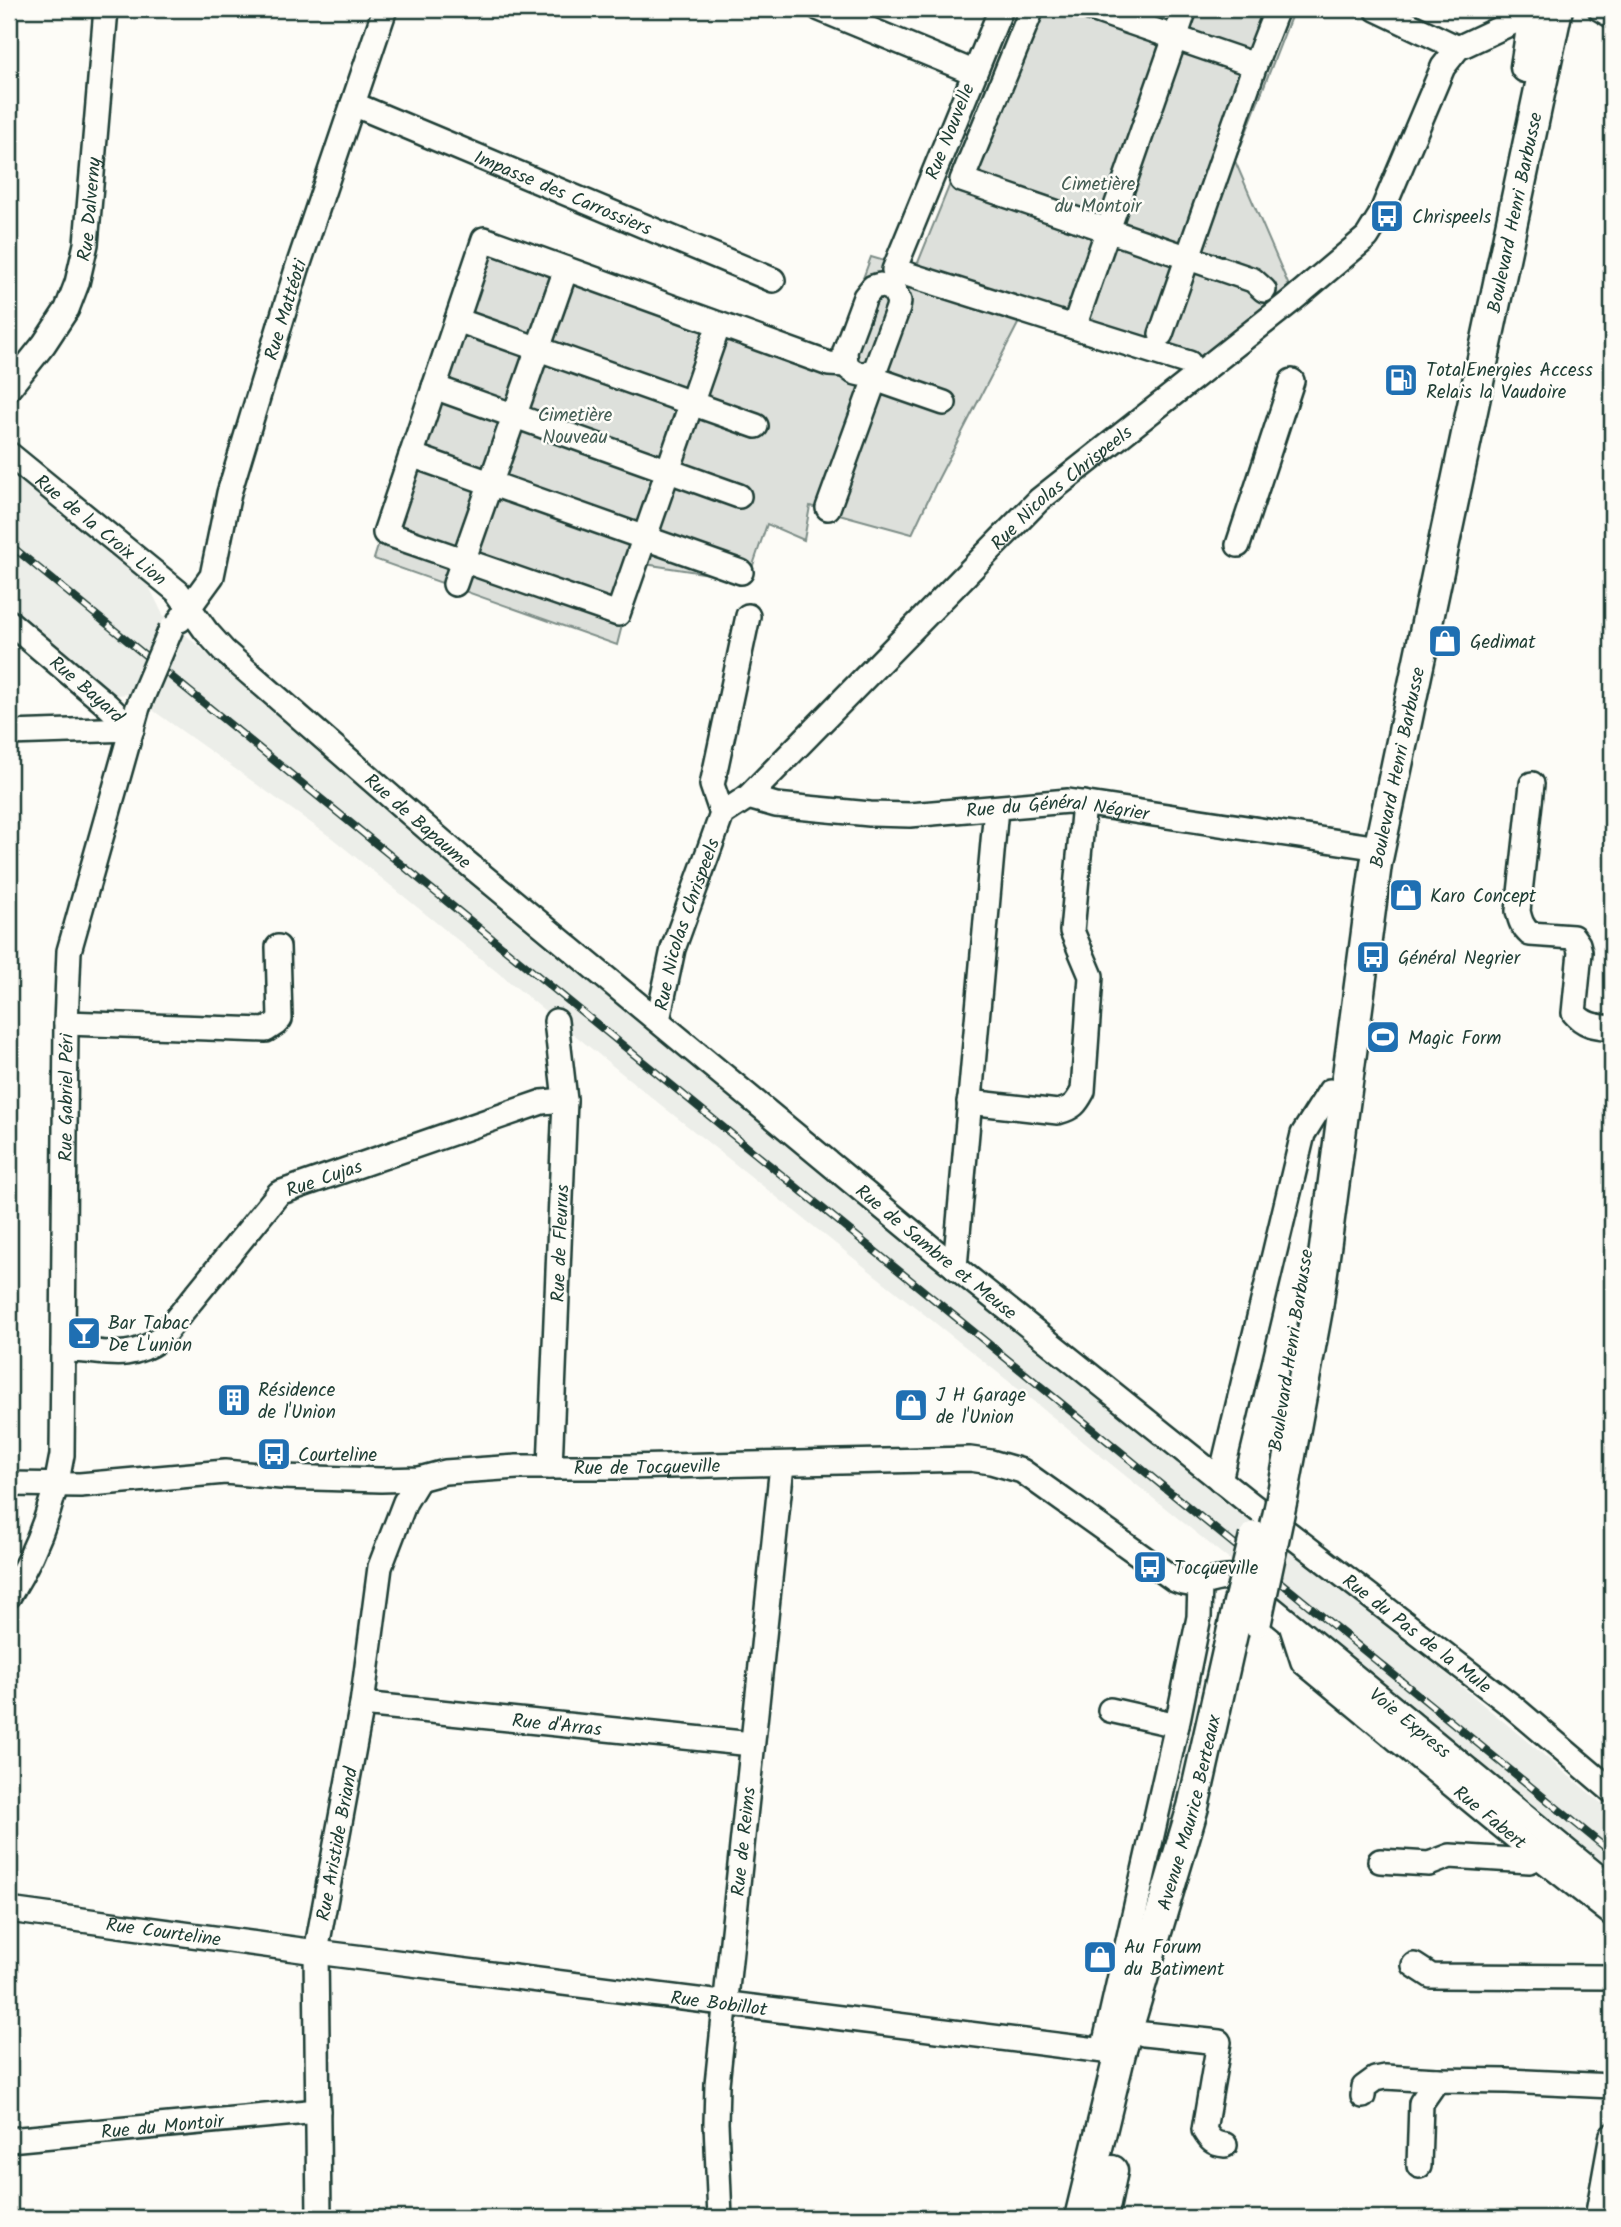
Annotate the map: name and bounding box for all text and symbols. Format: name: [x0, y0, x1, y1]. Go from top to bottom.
street label: Rue Nouvelle: [918, 79, 984, 184]
street label: Boulevard Henri Barbusse: [1480, 109, 1552, 316]
street label: Impasse des Carrossiers: [469, 143, 656, 245]
street label: Rue Dalverny: [69, 155, 110, 264]
park label: Cimetière du Montoir: [1055, 170, 1143, 222]
bus stop icon: Chrispeels: [1368, 197, 1406, 235]
place label: Chrispeels: [1412, 203, 1491, 233]
street label: Rue Mattéoti: [257, 254, 317, 364]
place label: TotalEnergies Access Relais la Vaudoire: [1426, 356, 1593, 408]
fuel station icon: TotalEnergies Access Relais la Vaudoire: [1382, 361, 1420, 399]
park label: Cimetière Nouveau: [538, 401, 613, 453]
street label: Rue Nicolas Chrispeels: [984, 419, 1140, 558]
street label: Rue de la Croix Lion: [27, 467, 173, 594]
shop icon: Gedimat: [1426, 622, 1464, 660]
place label: Gedimat: [1470, 628, 1536, 658]
street label: Rue Bayard: [42, 649, 131, 732]
street label: Boulevard Henri Barbusse: [1363, 664, 1434, 871]
street label: Rue de Bapaume: [357, 767, 478, 878]
street label: Rue du Général Négrier: [965, 788, 1153, 830]
street label: Rue Nicolas Chrispeels: [647, 834, 729, 1014]
shop icon: Karo Concept: [1387, 876, 1425, 914]
place label: Karo Concept: [1430, 882, 1537, 912]
bus stop icon: Général Negrier: [1354, 938, 1392, 976]
place label: Général Negrier: [1398, 944, 1522, 974]
sports icon: Magic Form: [1364, 1018, 1402, 1056]
place label: Magic Form: [1408, 1024, 1501, 1054]
street label: Rue Gabriel Péri: [52, 1032, 83, 1162]
street label: Rue Cujas: [282, 1152, 367, 1206]
street label: Rue de Sambre et Meuse: [848, 1177, 1023, 1328]
street label: Rue de Fleurus: [544, 1184, 579, 1303]
street label: Boulevard Henri Barbusse: [1261, 1247, 1323, 1454]
place label: Bar Tabac De L'union: [108, 1309, 192, 1361]
bar icon: Bar Tabac De L'union: [65, 1314, 103, 1352]
place label: Résidence de l'Union: [258, 1376, 336, 1428]
building icon: Résidence de l'Union: [215, 1381, 253, 1419]
place label: J H Garage de l'Union: [936, 1381, 1027, 1433]
shop icon: J H Garage de l'Union: [892, 1386, 930, 1424]
bus stop icon: Courteline: [255, 1435, 293, 1473]
place label: Courteline: [298, 1441, 378, 1471]
street label: Rue de Tocqueville: [574, 1452, 721, 1484]
bus stop icon: Tocqueville: [1131, 1548, 1169, 1586]
place label: Tocqueville: [1174, 1554, 1259, 1584]
street label: Rue du Pas de la Mule: [1335, 1567, 1498, 1702]
street label: Voie Express: [1362, 1681, 1457, 1767]
street label: Rue d'Arras: [511, 1706, 603, 1745]
street label: Avenue Maurice Berteaux: [1150, 1711, 1230, 1914]
street label: Rue Aristide Briand: [309, 1764, 367, 1924]
street label: Rue Fabert: [1446, 1779, 1533, 1858]
street label: Rue de Reims: [724, 1786, 765, 1898]
street label: Rue Courteline: [104, 1910, 223, 1956]
place label: Au Forum du Batiment: [1124, 1933, 1225, 1985]
shop icon: Au Forum du Batiment: [1081, 1938, 1119, 1976]
street label: Rue Bobillot: [669, 1984, 769, 2026]
street label: Rue du Montoir: [100, 2107, 227, 2148]

